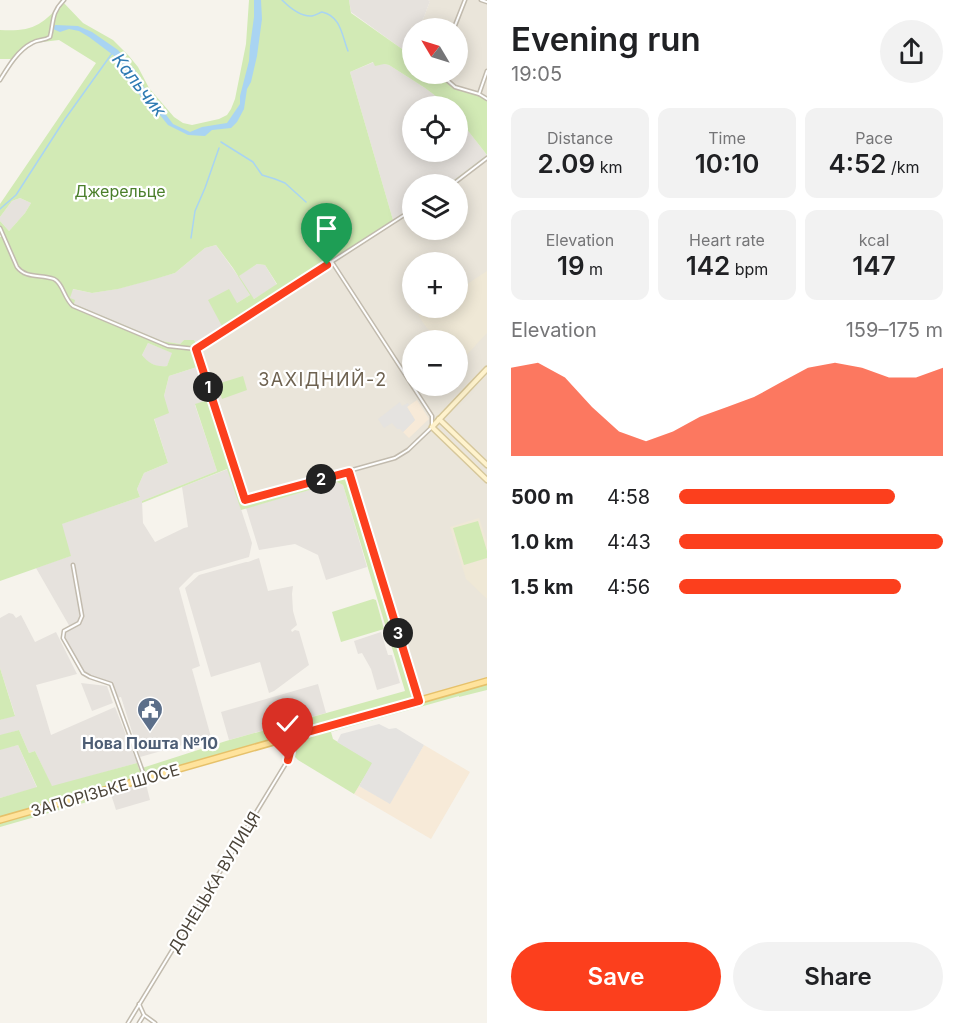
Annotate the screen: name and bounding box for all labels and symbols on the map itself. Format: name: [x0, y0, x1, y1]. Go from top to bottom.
north arrow: [402, 18, 468, 84]
water label: Кальчик: [108, 49, 171, 121]
park label: Джерельце: [74, 181, 166, 201]
pin: [301, 203, 352, 265]
district label: ЗАХІДНИЙ-2: [258, 368, 388, 390]
pin: 1: [193, 372, 223, 402]
pin: 2: [306, 464, 336, 494]
pin: 3: [383, 618, 413, 648]
public building icon: Нова Пошта №10: [135, 695, 165, 733]
pin: [262, 698, 313, 760]
place label: Нова Пошта №10: [82, 733, 218, 753]
street label: ЗАПОРІЗЬКЕ ШОСЕ: [28, 759, 182, 821]
street label: ДОНЕЦЬКА ВУЛИЦЯ: [164, 808, 264, 956]

